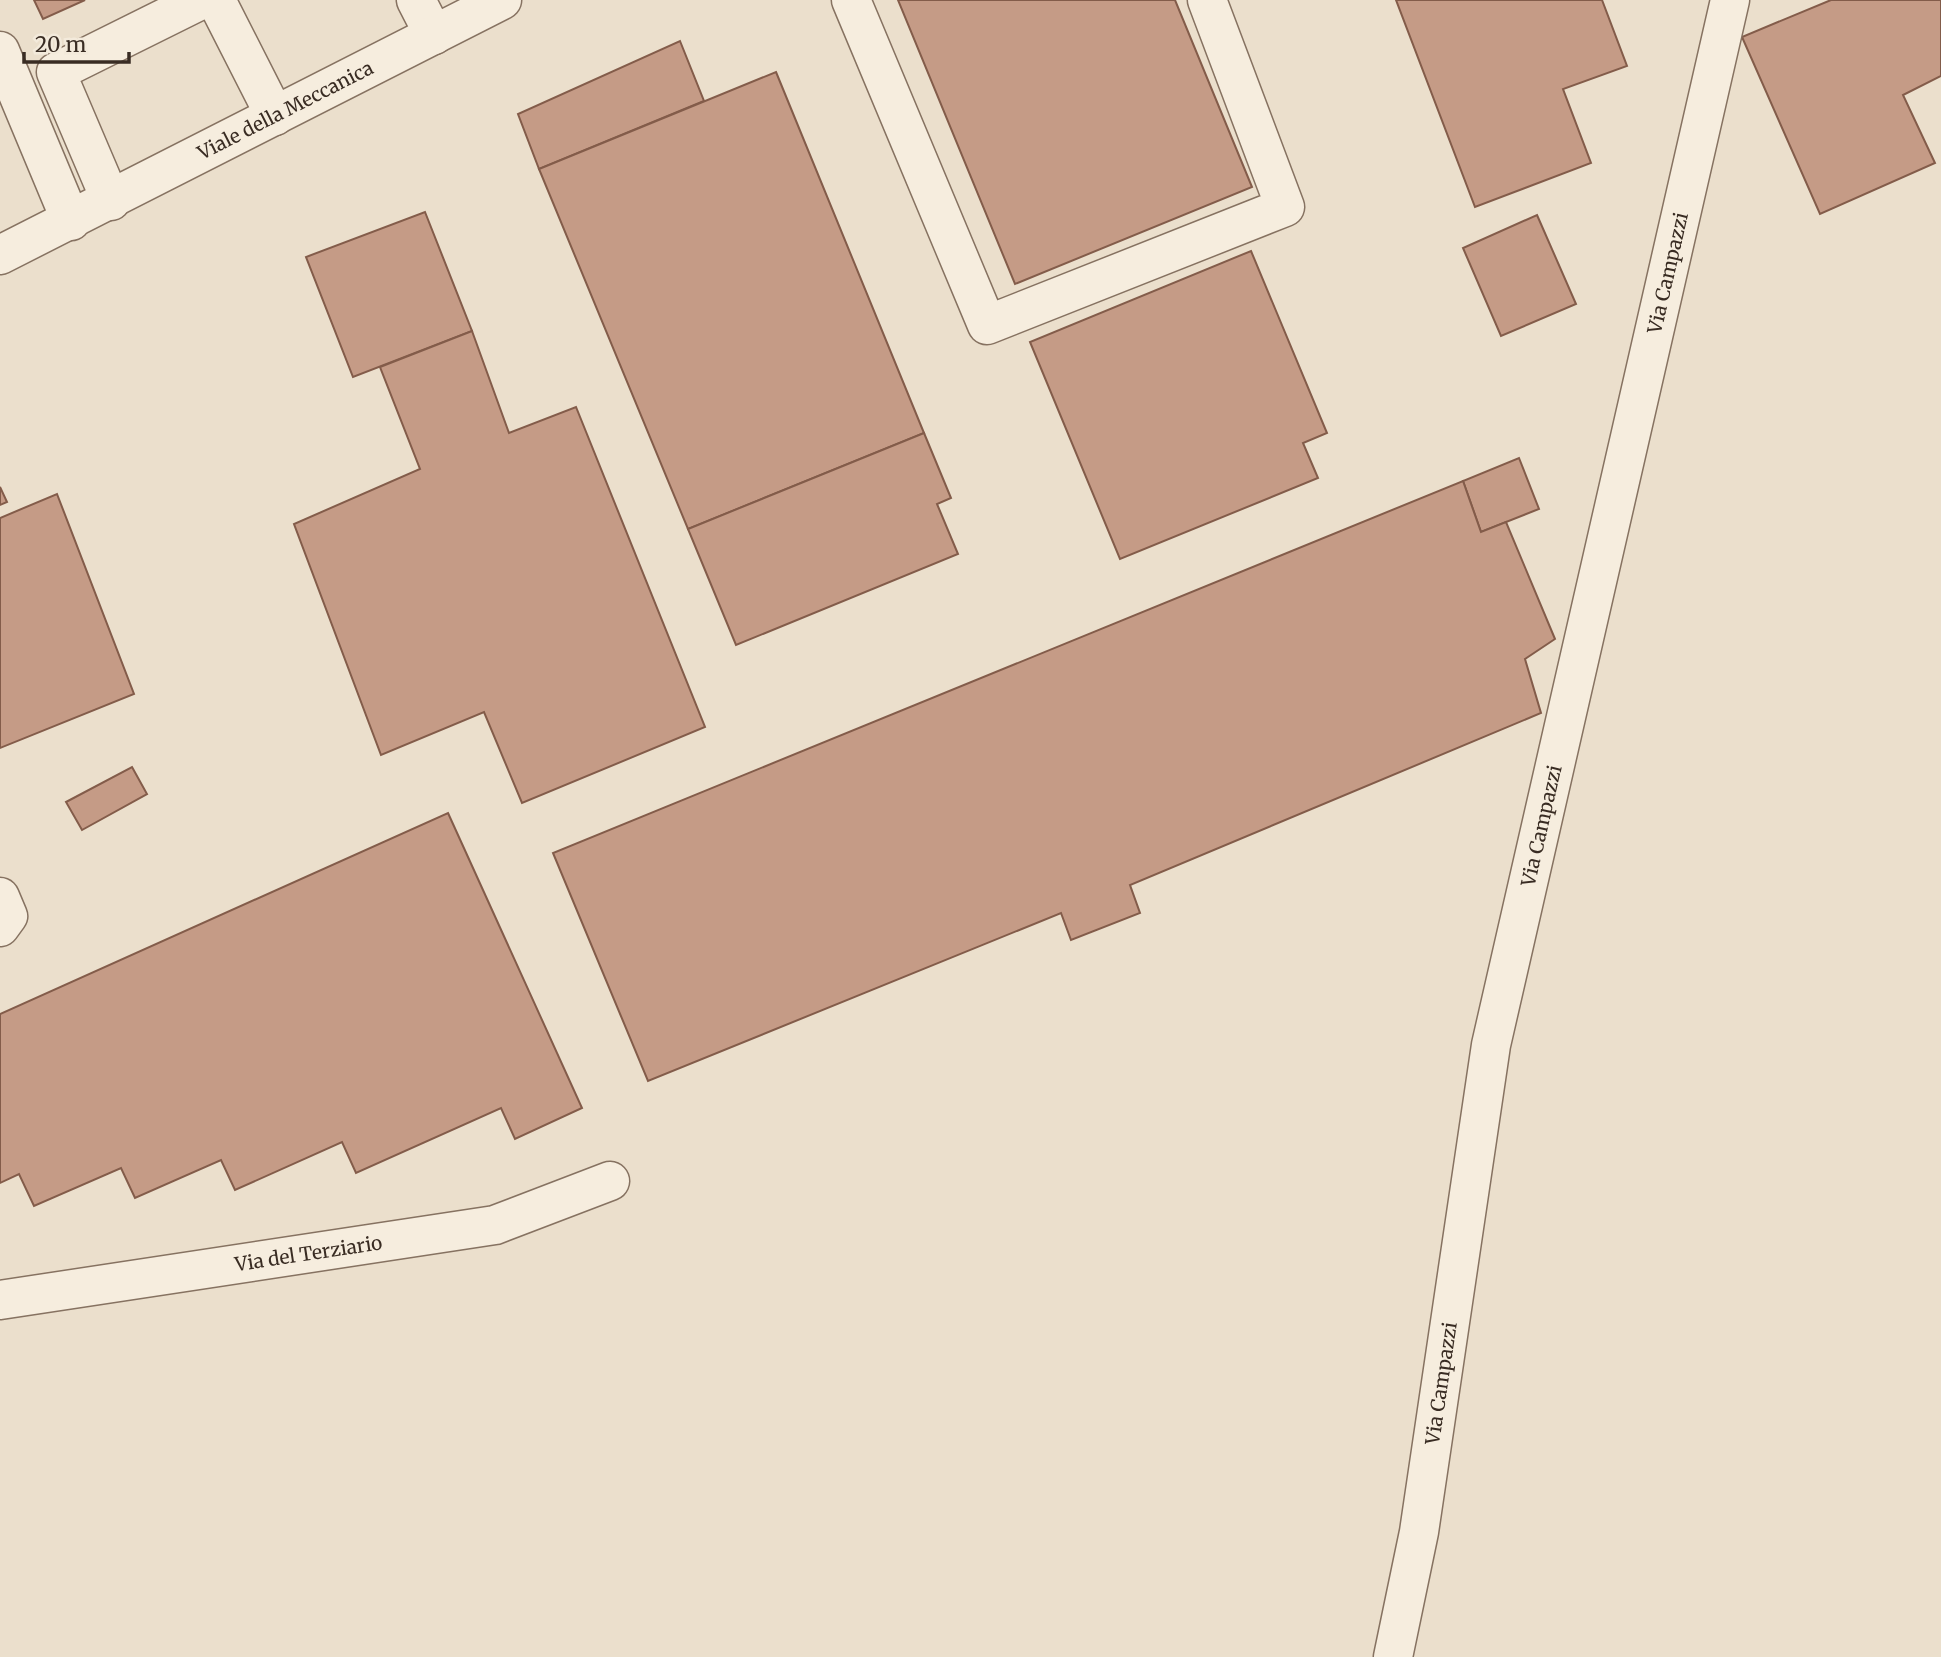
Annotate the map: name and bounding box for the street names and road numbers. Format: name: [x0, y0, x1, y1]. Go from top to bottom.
street label: Viale della Meccanica: [193, 55, 377, 165]
street label: Via Campazzi: [1642, 210, 1693, 337]
street label: Via Campazzi: [1515, 763, 1567, 890]
street label: Via del Terziario: [232, 1230, 384, 1276]
street label: Via Campazzi: [1420, 1320, 1462, 1447]

